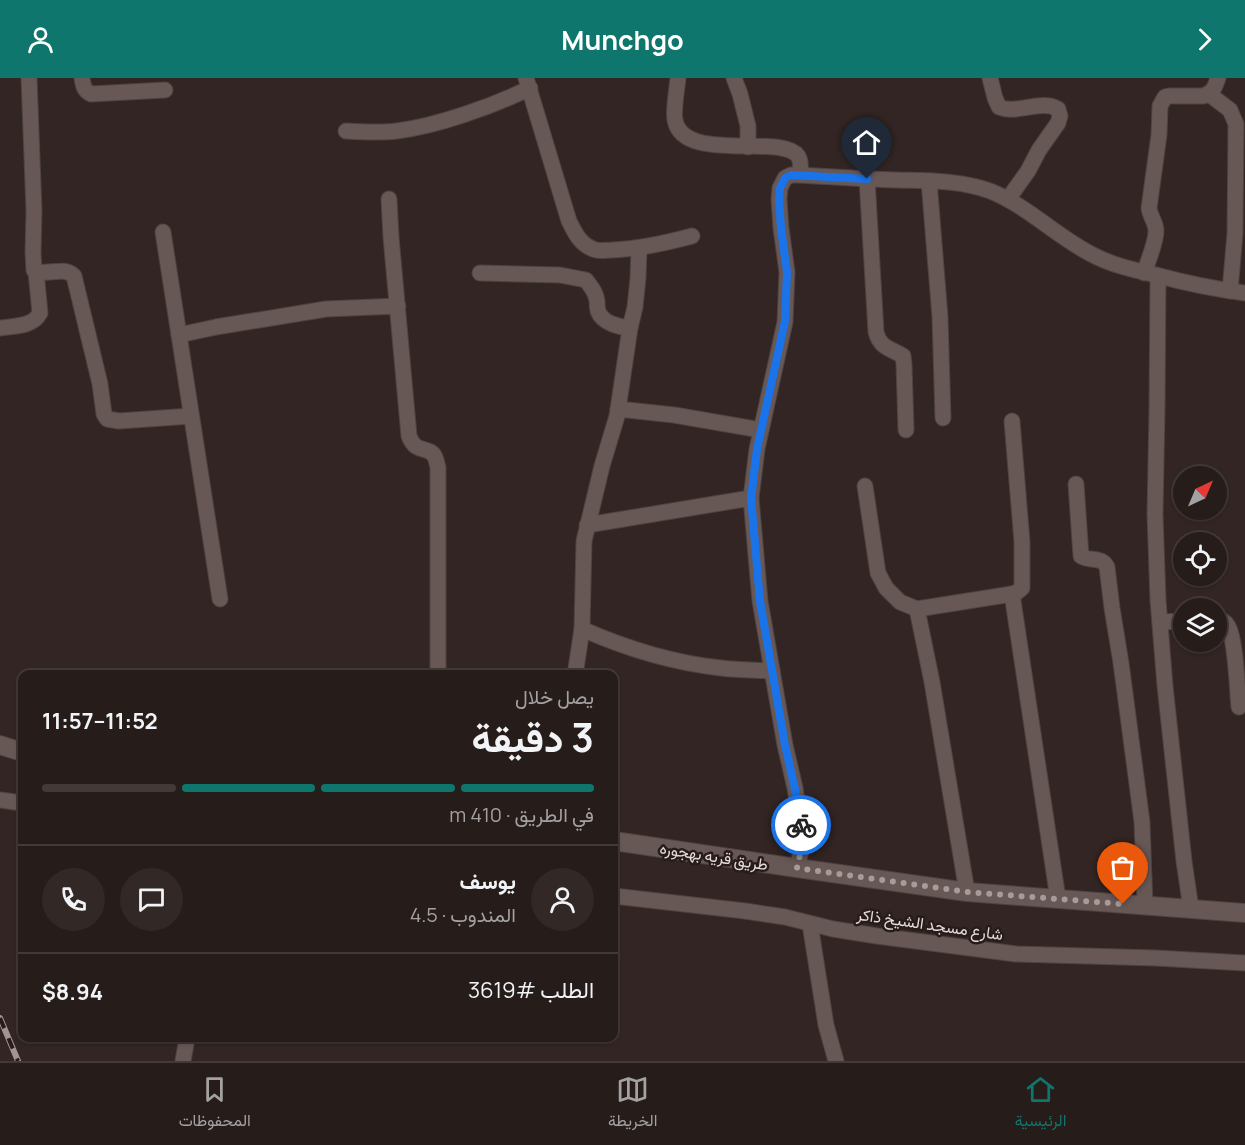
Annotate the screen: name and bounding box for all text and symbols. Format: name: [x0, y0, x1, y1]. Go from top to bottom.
text: Munchgo: [561, 21, 684, 58]
icon: person: [24, 23, 57, 56]
icon: forward: [1188, 23, 1221, 56]
pin: [841, 117, 892, 179]
icon: home: [850, 126, 883, 159]
north arrow: [1173, 466, 1227, 520]
map controls: [1173, 466, 1227, 652]
button: locate: [1173, 532, 1227, 586]
button: layers: [1173, 598, 1227, 652]
text: يصل خلال: [515, 683, 594, 710]
text: 11:52–11:57: [42, 706, 158, 736]
text: 3 دقيقة: [472, 710, 594, 764]
courier: [771, 795, 831, 855]
text: في الطريق · 410 m: [449, 801, 594, 828]
icon: bike: [785, 809, 818, 842]
street label: طريق قريه بهجوره: [658, 837, 770, 875]
pin: [1097, 842, 1148, 904]
icon: bag: [1106, 851, 1139, 884]
text: يوسف: [460, 866, 516, 896]
button: phone: [42, 868, 105, 931]
button: chat: [120, 868, 183, 931]
button: person: [531, 868, 594, 931]
text: المندوب · 4.5: [410, 901, 516, 928]
street label: شارع مسجد الشيخ ذاكر: [854, 903, 1005, 946]
text: الطلب #3619: [468, 975, 594, 1005]
text: $8.94: [42, 977, 103, 1007]
tab: المحفوظات: [179, 1073, 251, 1135]
tab: الخريطة: [608, 1073, 657, 1135]
tab: الرئيسية: [1015, 1073, 1066, 1135]

